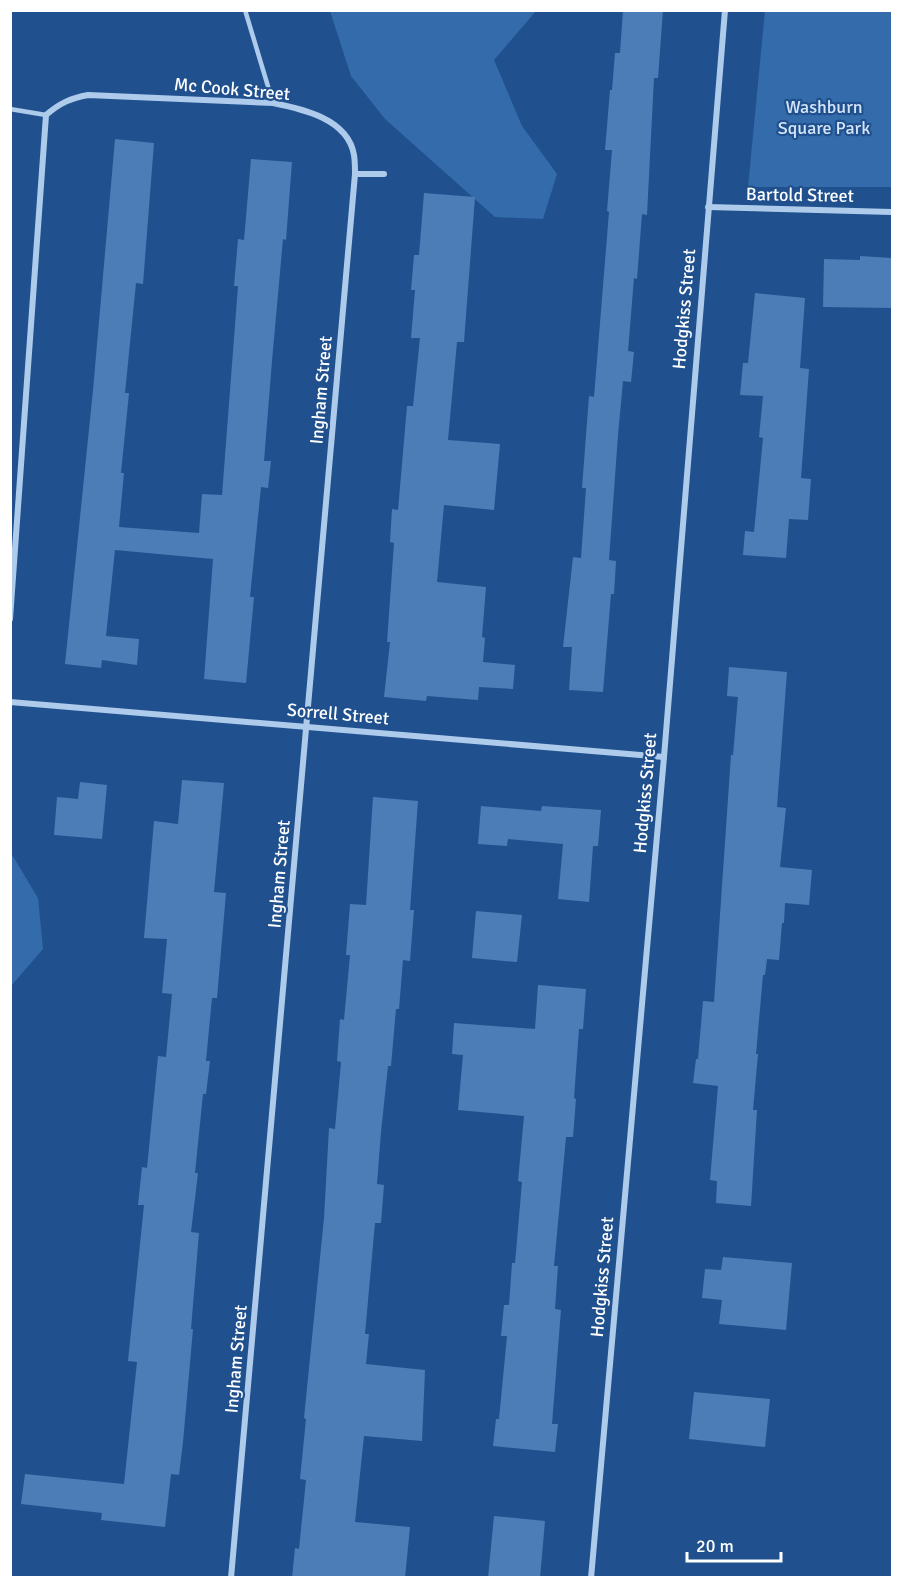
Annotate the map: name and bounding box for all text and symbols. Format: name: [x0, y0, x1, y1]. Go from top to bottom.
street label: Mc Cook Street: [173, 73, 291, 105]
park label: Washburn Square Park: [778, 96, 870, 139]
street label: Bartold Street: [746, 183, 854, 207]
street label: Hodgkiss Street: [668, 248, 700, 370]
street label: Ingham Street: [305, 335, 337, 445]
street label: Sorrell Street: [286, 699, 390, 729]
street label: Hodgkiss Street: [629, 732, 661, 854]
street label: Ingham Street: [263, 819, 295, 929]
street label: Hodgkiss Street: [586, 1216, 618, 1338]
street label: Ingham Street: [220, 1304, 252, 1414]
scale bar: [687, 1525, 782, 1563]
text: 20 m: [696, 1535, 734, 1557]

